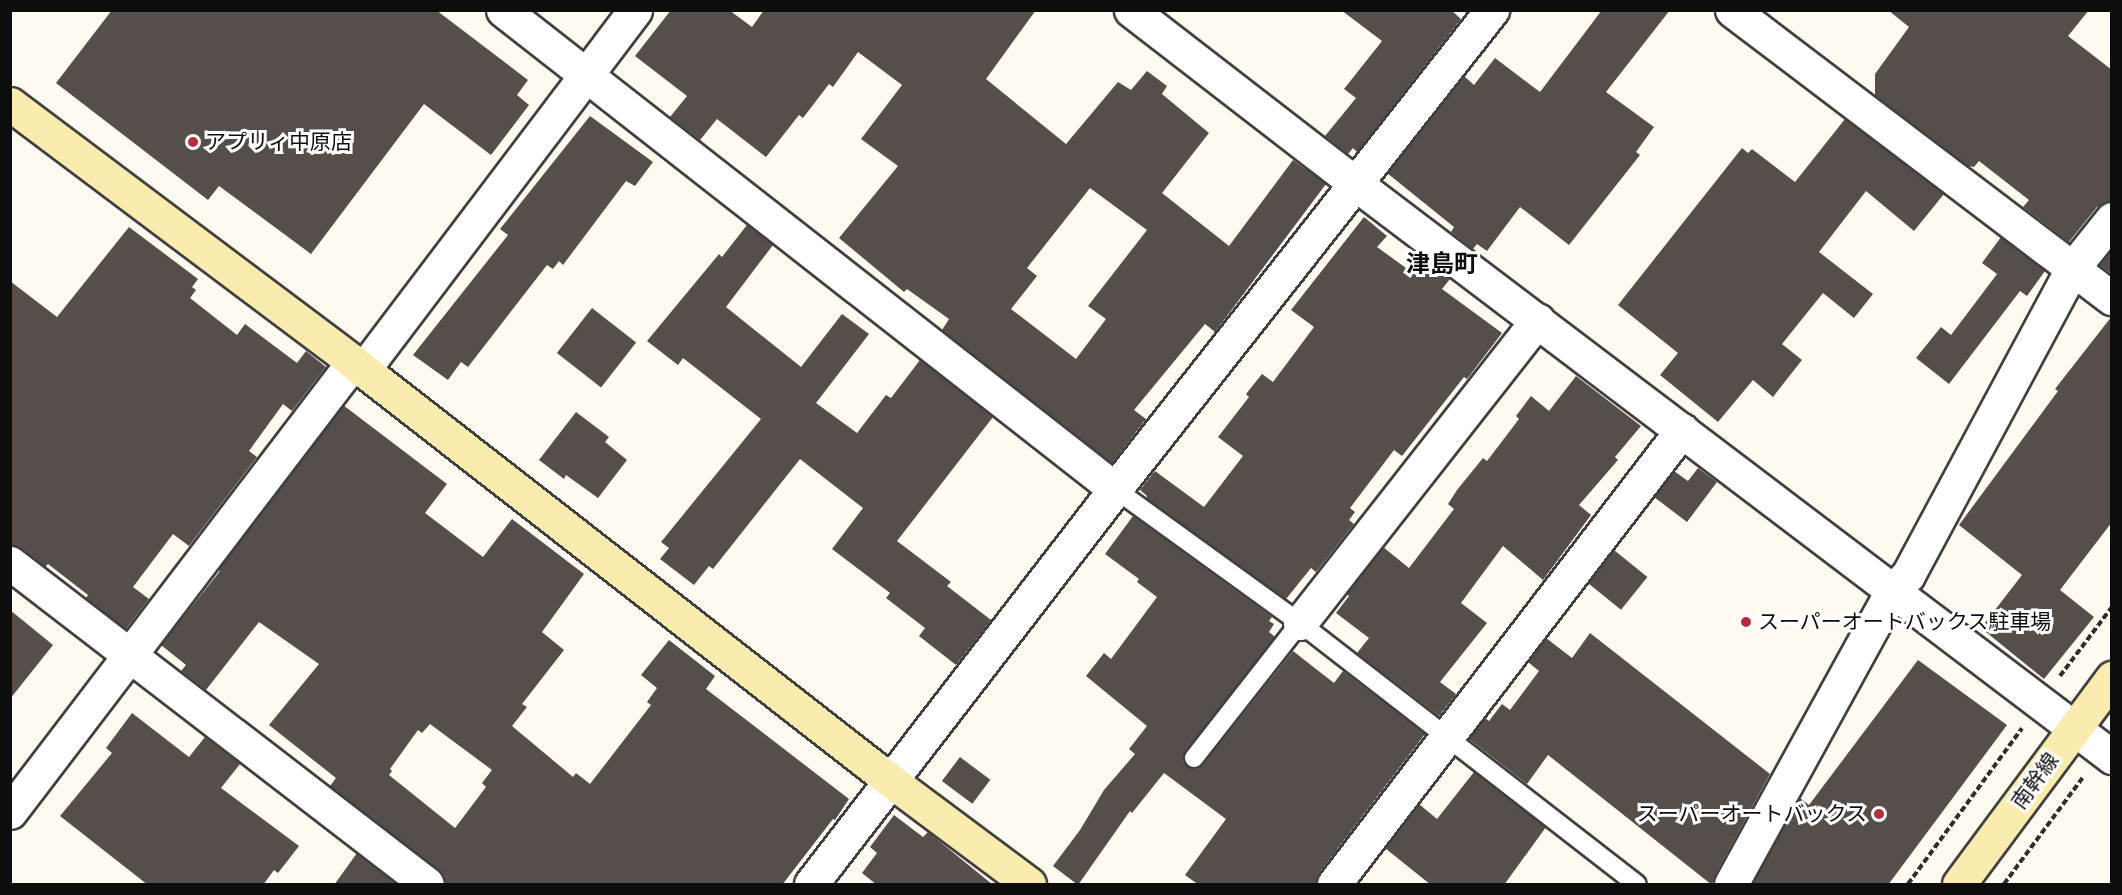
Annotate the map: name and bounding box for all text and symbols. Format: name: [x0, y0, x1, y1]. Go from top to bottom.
place label: アプリィ中原店: [205, 129, 352, 155]
marker: アプリィ中原店: [186, 135, 200, 149]
district label: 津島町: [1406, 250, 1478, 278]
place label: スーパーオートバックス駐車場: [1758, 609, 2052, 635]
marker: スーパーオートバックス駐車場: [1739, 615, 1753, 629]
street label: 南幹線: [2006, 748, 2064, 814]
place label: スーパーオートバックス: [1636, 801, 1867, 827]
marker: スーパーオートバックス: [1872, 807, 1886, 821]

